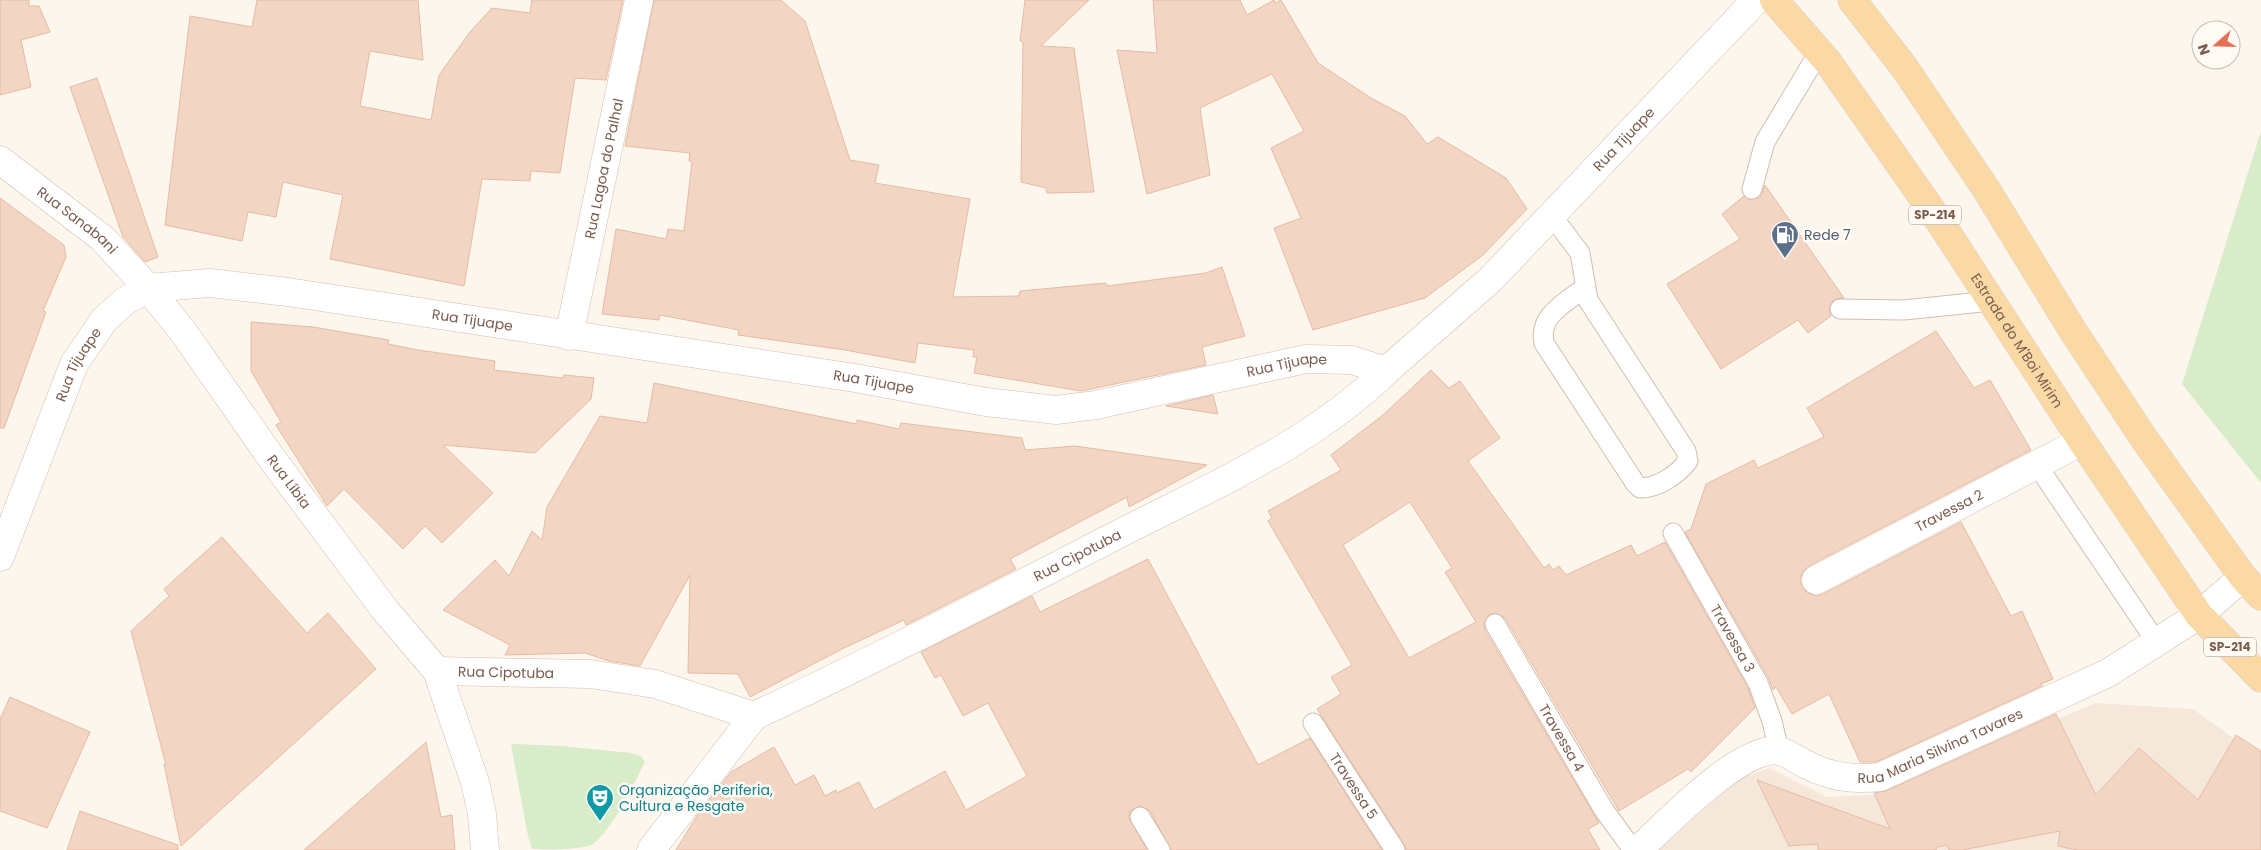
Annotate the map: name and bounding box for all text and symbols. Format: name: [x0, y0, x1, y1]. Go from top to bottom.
north arrow: [2191, 20, 2241, 70]
text: N: [2193, 41, 2215, 58]
street label: Rua Lagoa do Palhal: [580, 97, 628, 241]
street label: Rua Tijuape: [1588, 102, 1659, 176]
street label: Rua Sanabani: [33, 182, 122, 259]
road number: SP-214: [1909, 206, 1961, 224]
fuel station icon: Rede 7: [1770, 220, 1800, 259]
place label: Rede 7: [1804, 225, 1851, 245]
street label: Estrada do M'Boi Mirim: [1966, 269, 2068, 412]
street label: Rua Tijuape: [431, 304, 515, 336]
street label: Rua Tijuape: [50, 323, 106, 405]
street label: Rua Tijuape: [1245, 349, 1328, 382]
street label: Rua Tijuape: [832, 365, 916, 399]
street label: Rua Líbia: [262, 451, 316, 513]
street label: Travessa 2: [1911, 484, 1987, 537]
street label: Rua Cipotuba: [1030, 524, 1125, 586]
street label: Travessa 3: [1705, 601, 1760, 676]
road number: SP-214: [2204, 638, 2256, 656]
street label: Rua Cipotuba: [458, 661, 554, 683]
street label: Travessa 4: [1534, 700, 1590, 776]
street label: Rua Maria Silvina Tavares: [1857, 703, 2026, 788]
street label: Travessa 5: [1325, 749, 1383, 823]
place label: Organização Periferia, Cultura e Resgate: [619, 780, 773, 816]
theatre icon: Organização Periferia, Cultura e Resgate: [585, 783, 615, 822]

